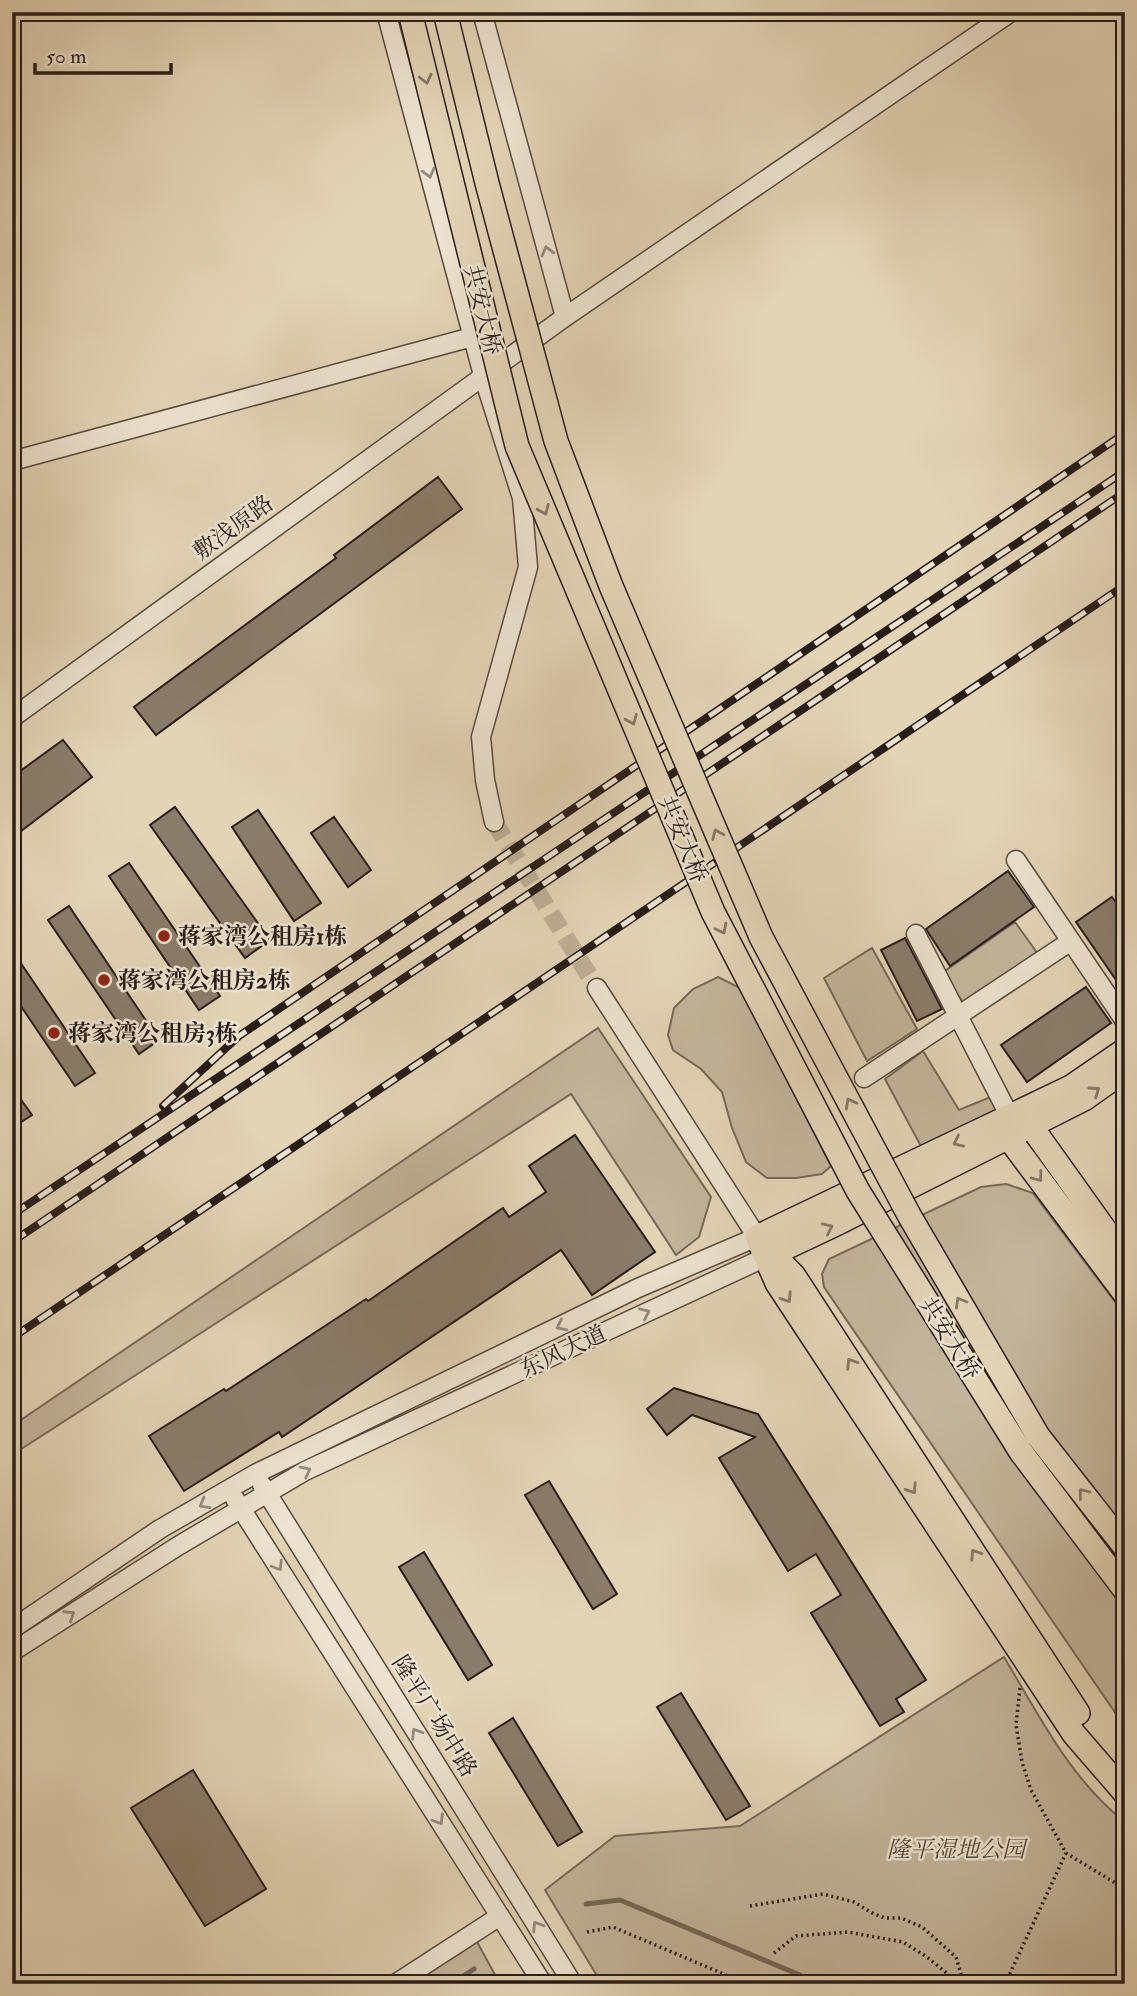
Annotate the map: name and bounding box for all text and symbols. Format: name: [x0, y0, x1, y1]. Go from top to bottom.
scale bar: [35, 32, 172, 76]
text: 50 m: [46, 43, 87, 70]
one-way arrow: [418, 72, 432, 84]
one-way arrow: [421, 167, 435, 179]
one-way arrow: [541, 245, 555, 257]
street label: 共安大桥: [457, 262, 508, 358]
street label: 敷浅原路: [188, 489, 279, 566]
one-way arrow: [536, 503, 550, 515]
one-way arrow: [624, 713, 638, 725]
street label: 共安大桥: [651, 791, 714, 887]
one-way arrow: [711, 828, 725, 841]
place label: 蒋家湾公租房1栋: [178, 922, 347, 951]
one-way arrow: [714, 922, 727, 934]
marker: 蒋家湾公租房1栋: [156, 928, 172, 944]
place label: 蒋家湾公租房2栋: [118, 966, 291, 995]
marker: 蒋家湾公租房2栋: [96, 972, 112, 988]
place label: 蒋家湾公租房3栋: [68, 1019, 238, 1048]
marker: 蒋家湾公租房3栋: [46, 1025, 62, 1041]
one-way arrow: [1087, 1087, 1100, 1099]
one-way arrow: [844, 1098, 858, 1111]
one-way arrow: [953, 1133, 965, 1147]
one-way arrow: [1030, 1170, 1043, 1182]
one-way arrow: [821, 1222, 833, 1236]
one-way arrow: [779, 1291, 792, 1304]
street label: 共安大桥: [913, 1292, 986, 1385]
one-way arrow: [955, 1297, 968, 1310]
one-way arrow: [638, 1307, 650, 1321]
one-way arrow: [556, 1317, 568, 1331]
street label: 东风大道: [515, 1319, 611, 1384]
one-way arrow: [847, 1358, 860, 1371]
one-way arrow: [298, 1466, 311, 1480]
one-way arrow: [904, 1481, 917, 1494]
one-way arrow: [1078, 1489, 1091, 1501]
one-way arrow: [199, 1496, 211, 1509]
one-way arrow: [971, 1549, 983, 1562]
one-way arrow: [269, 1558, 282, 1571]
one-way arrow: [62, 1611, 75, 1624]
street label: 隆平广场中路: [386, 1650, 483, 1782]
one-way arrow: [412, 1727, 425, 1740]
one-way arrow: [431, 1812, 444, 1825]
park label: 隆平湿地公园: [887, 1835, 1029, 1864]
one-way arrow: [532, 1921, 545, 1934]

